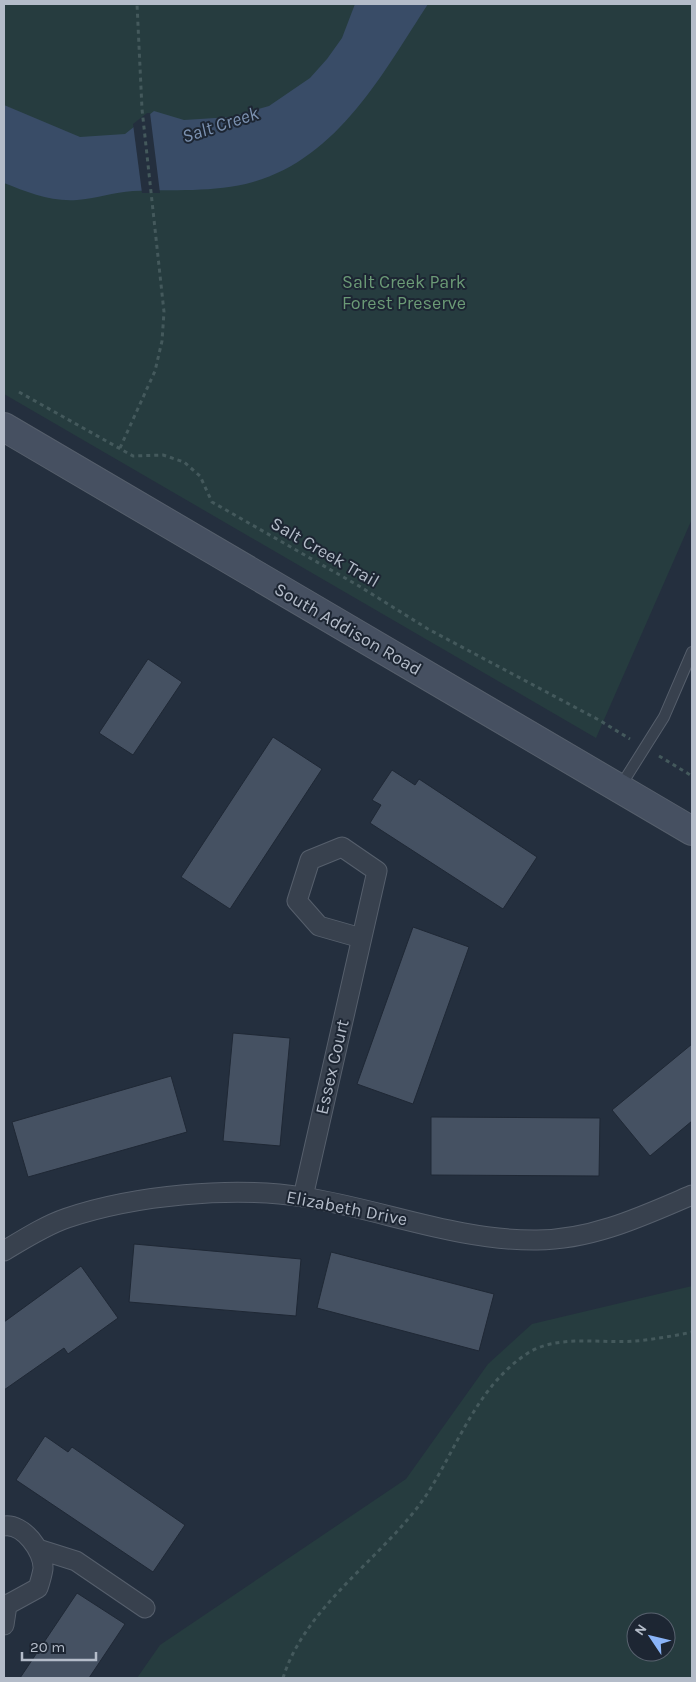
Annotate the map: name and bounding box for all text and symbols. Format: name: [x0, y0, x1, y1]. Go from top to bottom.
water label: Salt Creek: [179, 102, 262, 148]
park label: Salt Creek Park Forest Preserve: [342, 271, 466, 314]
street label: Salt Creek Trail: [267, 512, 383, 592]
street label: South Addison Road: [270, 578, 426, 680]
street label: Essex Court: [310, 1017, 354, 1117]
street label: Elizabeth Drive: [285, 1185, 409, 1231]
north arrow: [626, 1612, 676, 1662]
text: N: [631, 1621, 651, 1639]
scale bar: [22, 1630, 96, 1662]
text: 20 m: [30, 1638, 65, 1656]

